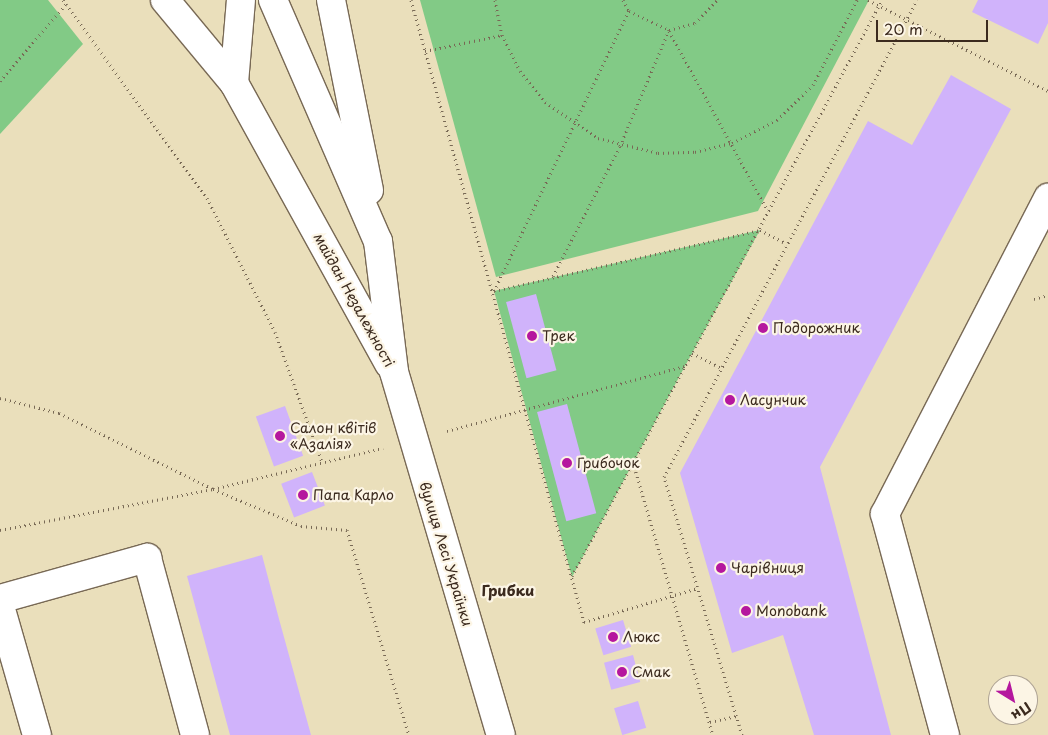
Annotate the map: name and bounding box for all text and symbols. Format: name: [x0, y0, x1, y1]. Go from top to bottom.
scale bar: [878, 10, 990, 42]
text: 20 m: [884, 17, 923, 40]
street label: майдан Незалежності: [310, 230, 398, 370]
place label: Подорожник: [773, 320, 860, 336]
marker: Подорожник: [757, 322, 769, 334]
place label: Трек: [542, 328, 575, 344]
marker: Трек: [526, 330, 538, 342]
place label: Ласунчик: [740, 392, 806, 408]
marker: Ласунчик: [724, 394, 736, 406]
place label: Салон квітів «Азалія»: [290, 420, 376, 452]
marker: Салон квітів «Азалія»: [274, 430, 286, 442]
place label: Грибочок: [577, 455, 640, 471]
marker: Грибочок: [561, 457, 573, 469]
street label: вулиця Лесі Українки: [416, 479, 476, 629]
place label: Папа Карло: [313, 487, 394, 503]
marker: Папа Карло: [297, 489, 309, 501]
place label: Чарівниця: [731, 560, 804, 576]
marker: Чарівниця: [715, 562, 727, 574]
district label: Грибки: [482, 581, 534, 599]
place label: Monobank: [756, 603, 827, 619]
marker: Monobank: [740, 605, 752, 617]
place label: Люкс: [623, 629, 660, 645]
marker: Люкс: [607, 631, 619, 643]
place label: Смак: [632, 664, 670, 680]
marker: Смак: [616, 666, 628, 678]
north arrow: [988, 675, 1038, 725]
text: Пн: [1007, 697, 1036, 726]

